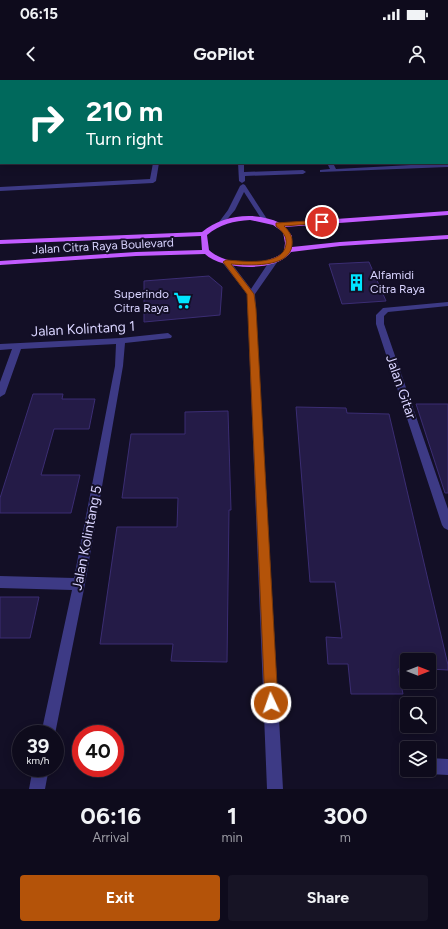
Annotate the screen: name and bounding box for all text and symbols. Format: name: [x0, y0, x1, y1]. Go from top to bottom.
text: 06:15: [20, 5, 58, 23]
icon: back: [20, 43, 42, 65]
text: GoPilot: [193, 43, 255, 65]
icon: person: [406, 43, 428, 65]
text: 210 m: [86, 94, 163, 128]
icon: right: [20, 96, 72, 148]
text: Turn right: [86, 128, 163, 150]
pin: [305, 205, 339, 239]
icon: arrive: [311, 211, 333, 233]
street label: Jalan Citra Raya Boulevard: [32, 235, 174, 257]
place label: Alfamidi Citra Raya: [370, 268, 425, 296]
building icon: Alfamidi Citra Raya: [347, 272, 367, 292]
place label: Superindo Citra Raya: [114, 287, 169, 315]
supermarket icon: Superindo Citra Raya: [172, 291, 192, 311]
street label: Jalan Kolintang 1: [31, 318, 135, 340]
street label: Jalan Gitar: [382, 353, 420, 422]
street label: Jalan Kolintang 5: [68, 484, 106, 592]
north arrow: [400, 653, 436, 689]
map controls: [400, 653, 436, 777]
position arrow: [250, 682, 292, 724]
button: search: [400, 697, 436, 733]
speed limit sign: 40: [72, 725, 124, 777]
text: 39: [27, 734, 49, 758]
button: layers: [400, 741, 436, 777]
text: km/h: [27, 754, 49, 767]
text: 06:16: [80, 801, 141, 830]
text: 1: [227, 801, 237, 830]
text: 300: [323, 801, 368, 830]
text: Arrival: [92, 830, 129, 845]
text: min: [221, 830, 243, 845]
text: m: [340, 830, 351, 845]
button: Exit: [20, 875, 220, 921]
button: Share: [228, 875, 428, 921]

